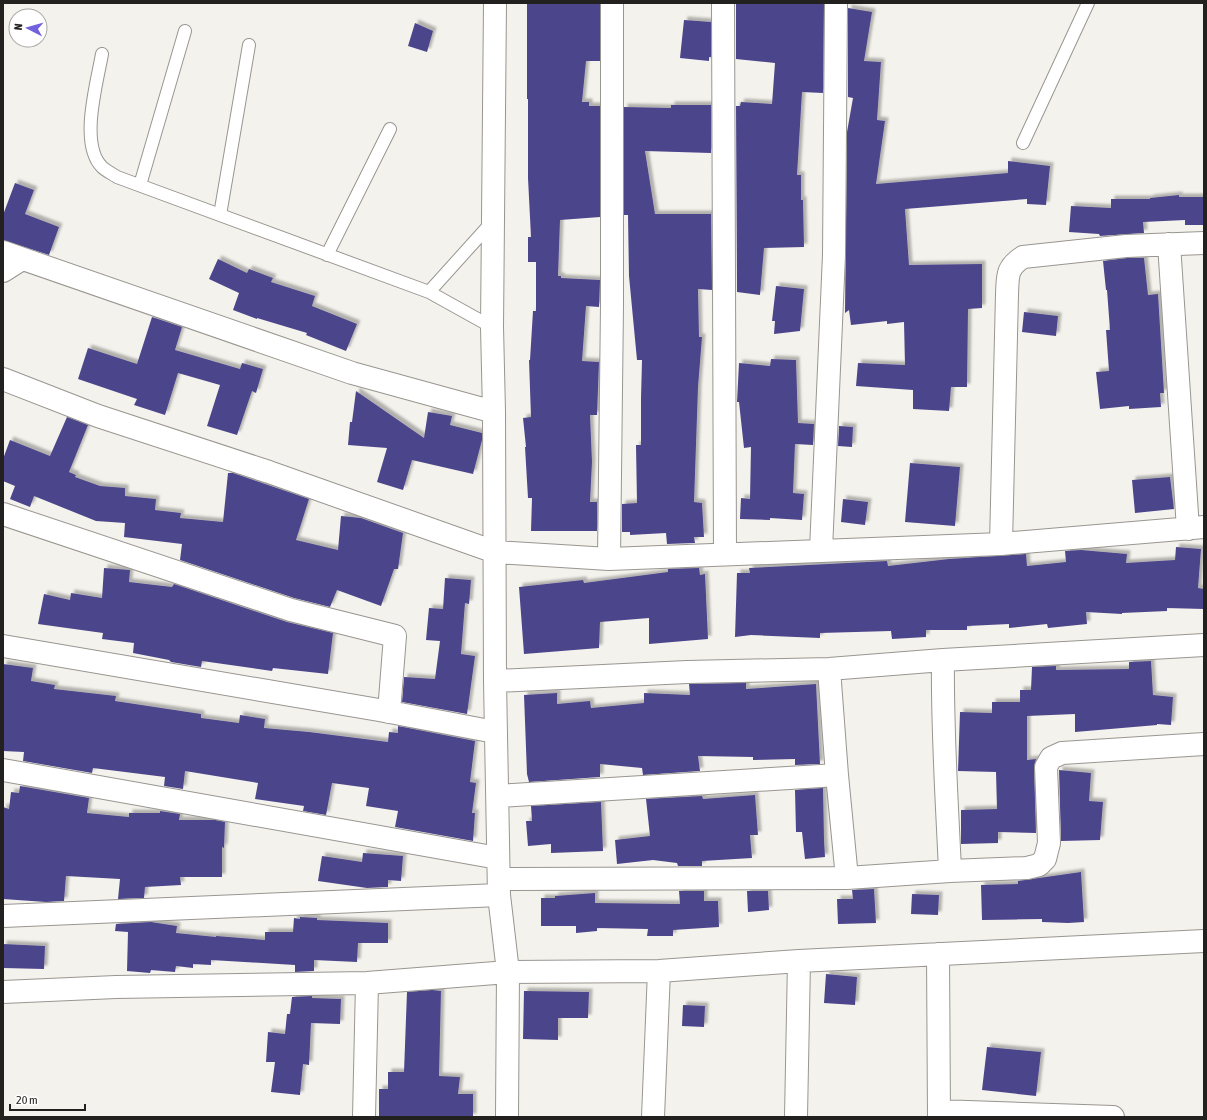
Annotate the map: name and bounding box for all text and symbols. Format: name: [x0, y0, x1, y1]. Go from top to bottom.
north arrow: [8, 8, 48, 48]
text: N: [12, 23, 24, 31]
scale bar: [10, 1086, 85, 1112]
text: 20 m: [16, 1093, 38, 1107]

